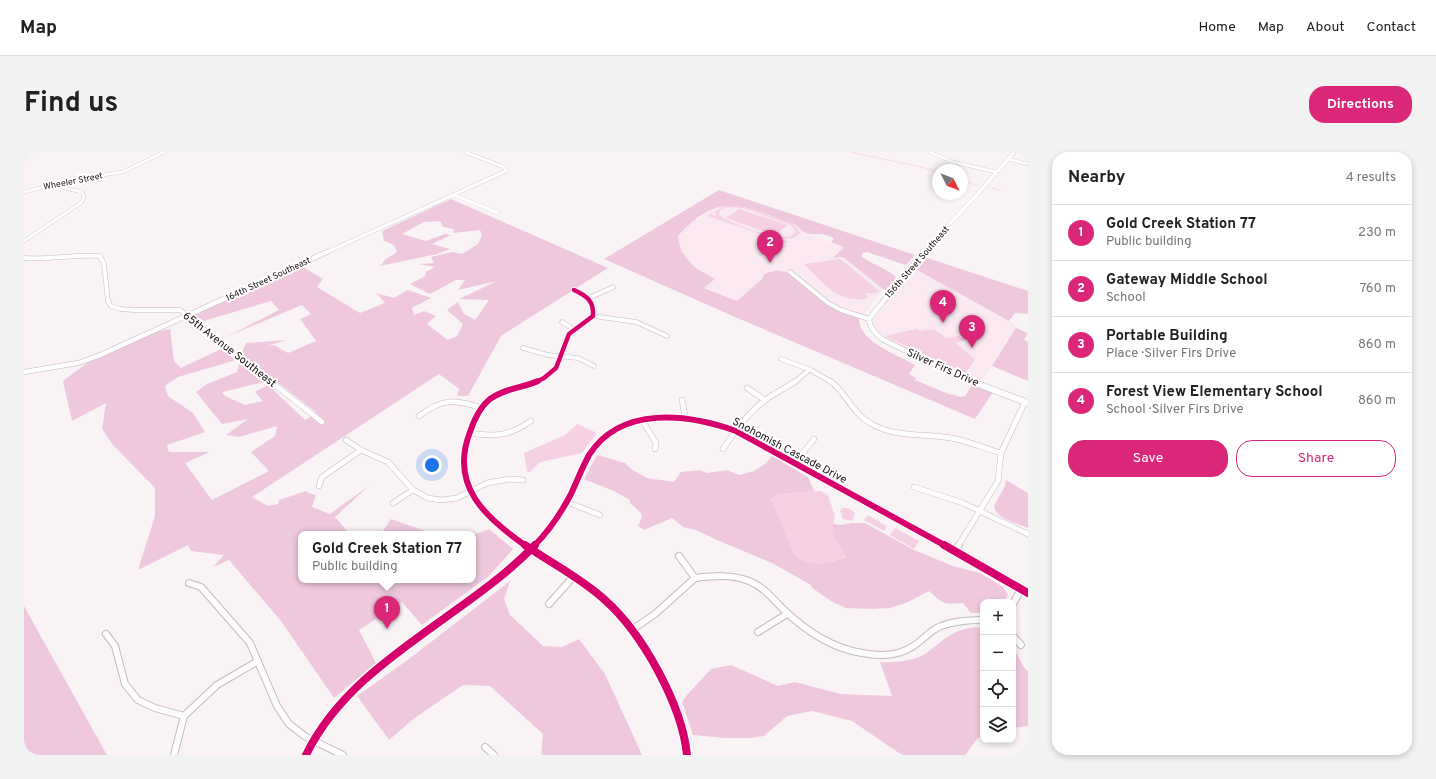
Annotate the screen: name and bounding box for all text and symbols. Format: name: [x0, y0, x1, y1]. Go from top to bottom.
text: Map: [20, 16, 57, 40]
text: Home: [1199, 19, 1236, 36]
text: Map: [1258, 19, 1284, 36]
text: About: [1306, 19, 1345, 36]
text: Contact: [1367, 19, 1416, 36]
text: Find us: [24, 86, 118, 122]
button: Directions: [1309, 86, 1412, 123]
north arrow: [932, 164, 968, 200]
text: Nearby: [1068, 167, 1125, 189]
street label: Wheeler Street: [42, 170, 104, 193]
text: 4 results: [1346, 170, 1396, 186]
text: Gold Creek Station 77: [1106, 215, 1256, 234]
street label: 156th Street Southeast: [883, 224, 952, 301]
text: 1: [1078, 225, 1084, 241]
text: 230 m: [1358, 225, 1396, 241]
pin: 2: [757, 230, 783, 263]
text: Public building: [1106, 234, 1192, 250]
street label: 164th Street Southeast: [224, 255, 312, 304]
text: Gateway Middle School: [1106, 271, 1268, 290]
text: 2: [1077, 281, 1085, 297]
text: 760 m: [1360, 281, 1396, 297]
pin: 4: [930, 290, 956, 323]
text: School: [1106, 290, 1146, 306]
street label: 65th Avenue Southeast: [180, 309, 279, 391]
pin: 3: [959, 315, 985, 348]
text: Portable Building: [1106, 327, 1228, 346]
text: 3: [1077, 337, 1085, 353]
text: 860 m: [1358, 337, 1396, 353]
street label: Silver Firs Drive: [904, 346, 981, 390]
text: Place · Silver Firs Drive: [1106, 346, 1236, 362]
text: Forest View Elementary School: [1106, 383, 1323, 402]
text: 4: [1077, 393, 1085, 409]
text: 860 m: [1358, 393, 1396, 409]
text: School · Silver Firs Drive: [1106, 402, 1244, 418]
street label: Snohomish Cascade Drive: [730, 415, 849, 487]
button: Save: [1068, 440, 1228, 477]
button: Share: [1236, 440, 1396, 477]
your location: [422, 455, 442, 475]
popup: [298, 531, 476, 583]
text: Gold Creek Station 77: [312, 540, 462, 559]
text: Public building: [312, 559, 398, 575]
pin: 1: [374, 596, 400, 629]
map controls: [980, 599, 1016, 743]
button: +: [980, 599, 1016, 635]
button: −: [980, 635, 1016, 671]
button: locate: [980, 671, 1016, 707]
button: layers: [980, 707, 1016, 743]

